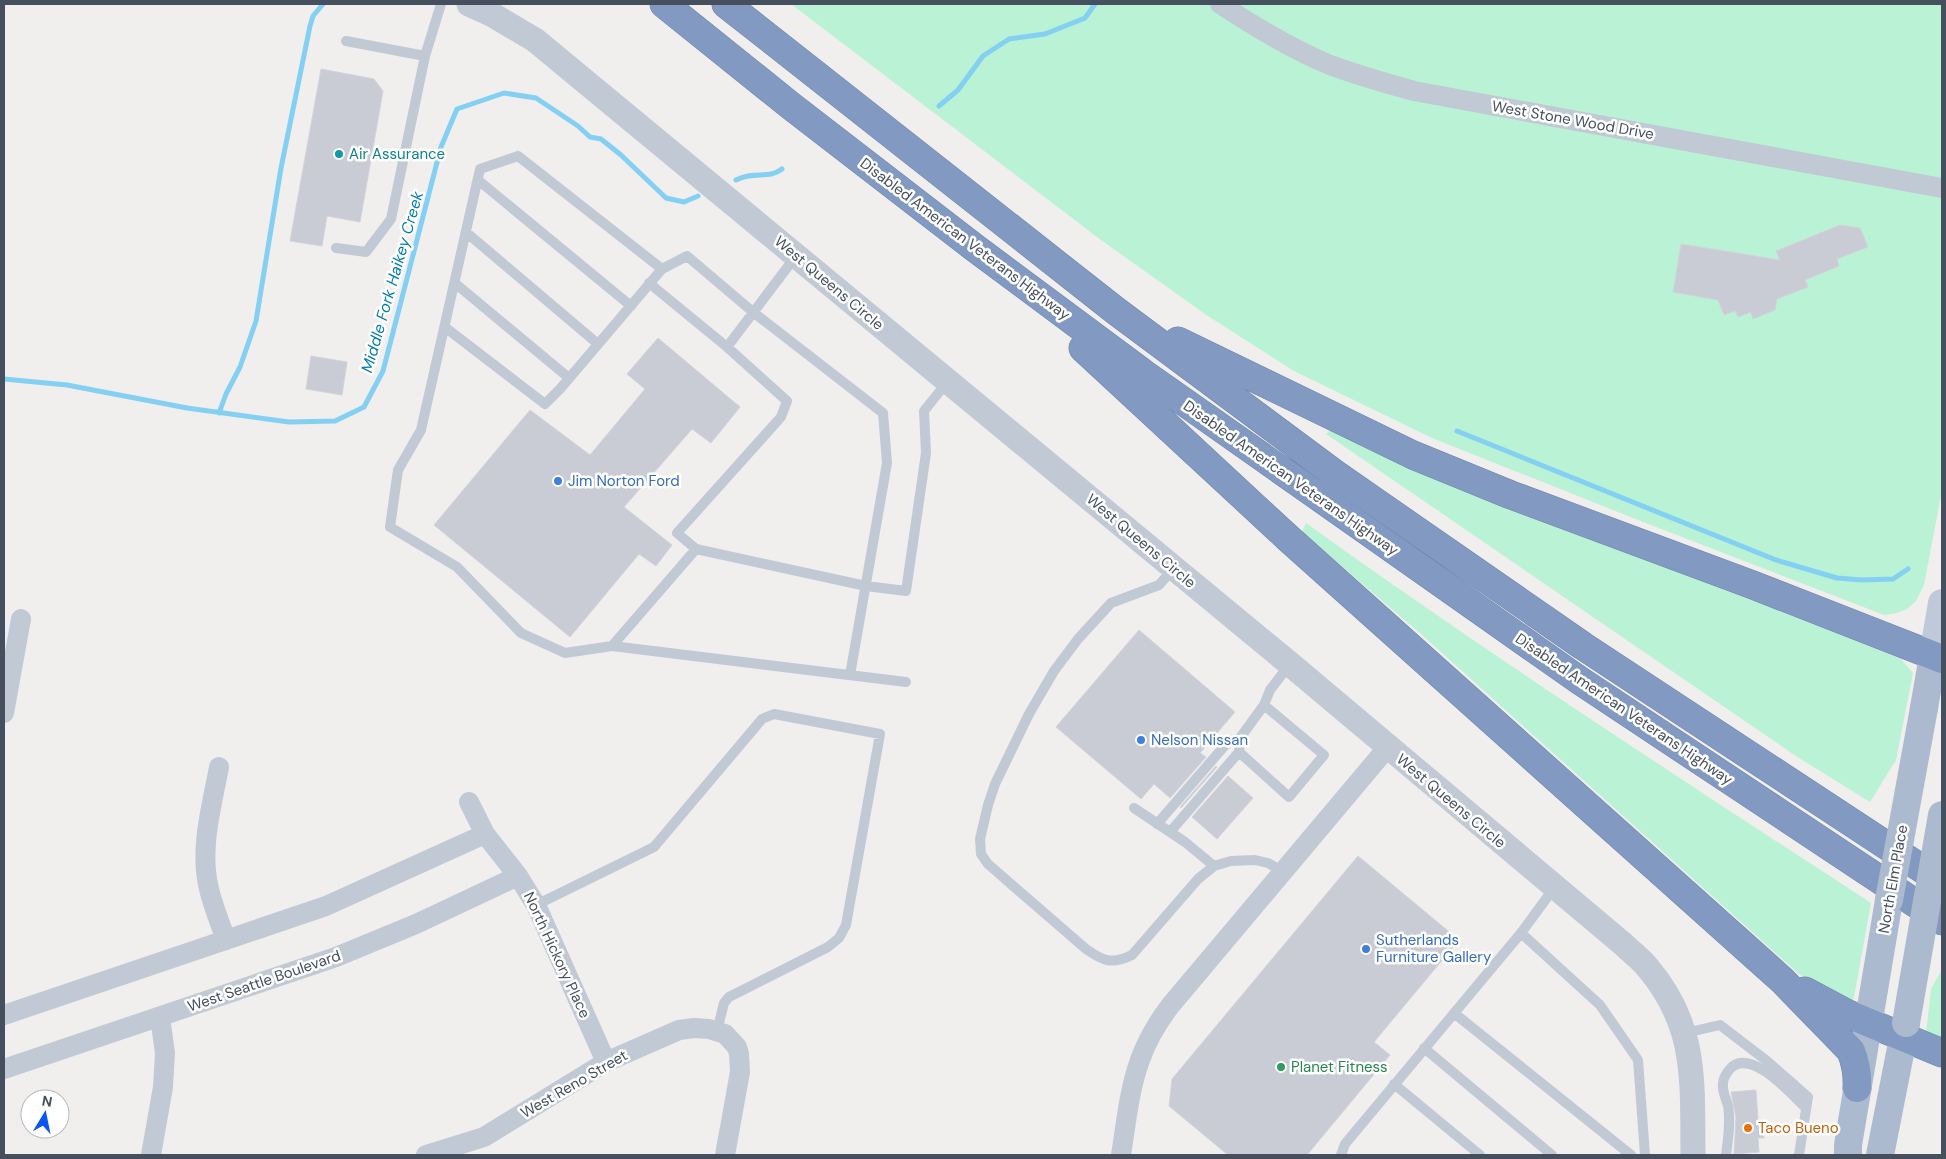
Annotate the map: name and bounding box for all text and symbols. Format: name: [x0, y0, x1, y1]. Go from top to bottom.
street label: West Stone Wood Drive: [1490, 96, 1656, 144]
place label: Air Assurance: [349, 144, 445, 164]
marker: Air Assurance: [333, 148, 345, 160]
street label: Disabled American Veterans Highway: [856, 153, 1075, 325]
water label: Middle Fork Haikey Creek: [356, 188, 428, 375]
street label: West Queens Circle: [770, 231, 888, 335]
street label: Disabled American Veterans Highway: [1180, 396, 1403, 561]
place label: Jim Norton Ford: [568, 471, 680, 491]
marker: Jim Norton Ford: [552, 475, 564, 487]
street label: West Queens Circle: [1082, 489, 1200, 593]
street label: Disabled American Veterans Highway: [1511, 629, 1737, 790]
place label: Nelson Nissan: [1151, 730, 1248, 750]
marker: Nelson Nissan: [1135, 734, 1147, 746]
street label: West Queens Circle: [1392, 749, 1510, 853]
street label: North Elm Place: [1874, 823, 1912, 935]
street label: North Hickory Place: [519, 889, 595, 1021]
place label: Sutherlands Furniture Gallery: [1376, 930, 1492, 967]
marker: Sutherlands Furniture Gallery: [1360, 943, 1372, 955]
street label: West Seattle Boulevard: [185, 945, 343, 1017]
street label: West Reno Street: [517, 1045, 631, 1123]
place label: Planet Fitness: [1291, 1057, 1388, 1077]
marker: Planet Fitness: [1275, 1061, 1287, 1073]
north arrow: [20, 1089, 70, 1139]
text: N: [41, 1091, 54, 1111]
place label: Taco Bueno: [1758, 1118, 1839, 1138]
marker: Taco Bueno: [1742, 1122, 1754, 1134]

